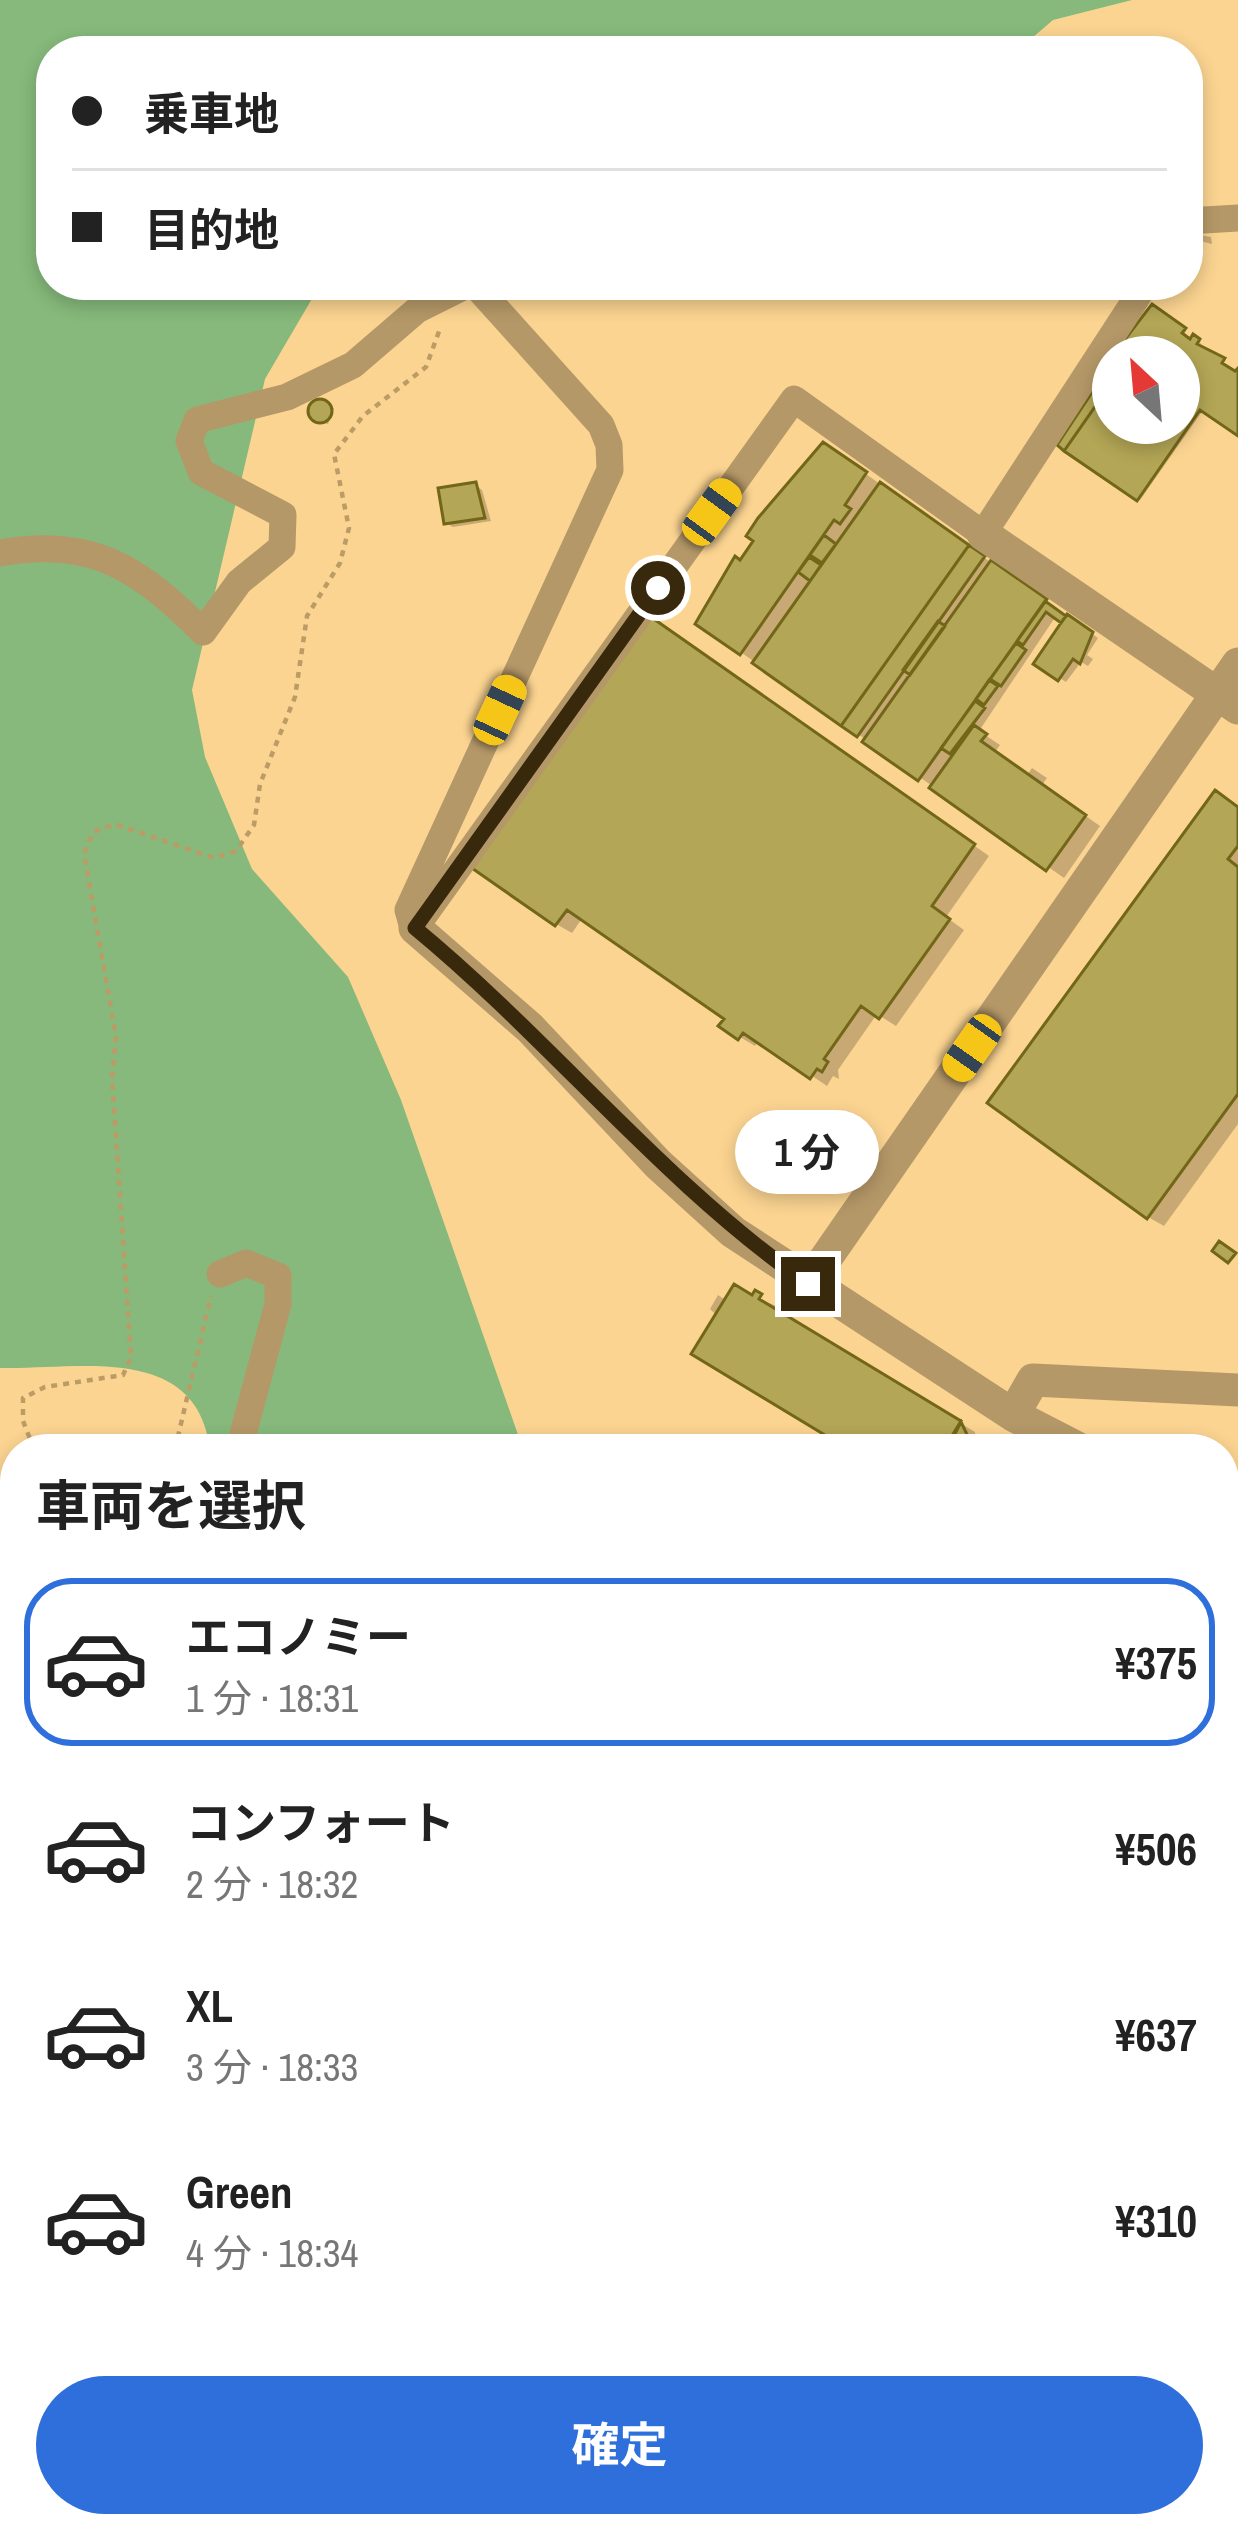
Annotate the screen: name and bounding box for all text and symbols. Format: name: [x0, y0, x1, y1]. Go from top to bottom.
text: 乗車地: [144, 83, 279, 144]
text: 目的地: [144, 199, 279, 260]
north arrow: [1092, 336, 1200, 444]
map controls: [1092, 336, 1200, 444]
car: [676, 472, 748, 552]
route start: [631, 561, 685, 615]
car: [468, 670, 532, 750]
car: [937, 1008, 1007, 1088]
callout: 1 分: [736, 1110, 880, 1194]
text: 1 分: [774, 1126, 840, 1178]
route end: [781, 1257, 835, 1311]
text: 車両を選択: [36, 1469, 306, 1542]
text: エコノミー: [186, 1606, 411, 1667]
icon: car: [42, 1608, 150, 1716]
text: ¥375: [1115, 1632, 1197, 1693]
text: 1 分 · 18:31: [186, 1672, 358, 1724]
text: コンフォート: [186, 1792, 455, 1853]
icon: car: [42, 1794, 150, 1902]
text: ¥506: [1115, 1818, 1197, 1879]
text: 2 分 · 18:32: [186, 1858, 358, 1910]
text: XL: [186, 1975, 233, 2036]
icon: car: [42, 1980, 150, 2088]
text: ¥637: [1115, 2004, 1197, 2065]
text: 3 分 · 18:33: [186, 2041, 358, 2093]
text: Green: [186, 2161, 293, 2222]
icon: car: [42, 2166, 150, 2274]
text: ¥310: [1115, 2190, 1197, 2251]
text: 4 分 · 18:34: [186, 2227, 358, 2279]
button: 確定: [36, 2376, 1203, 2514]

